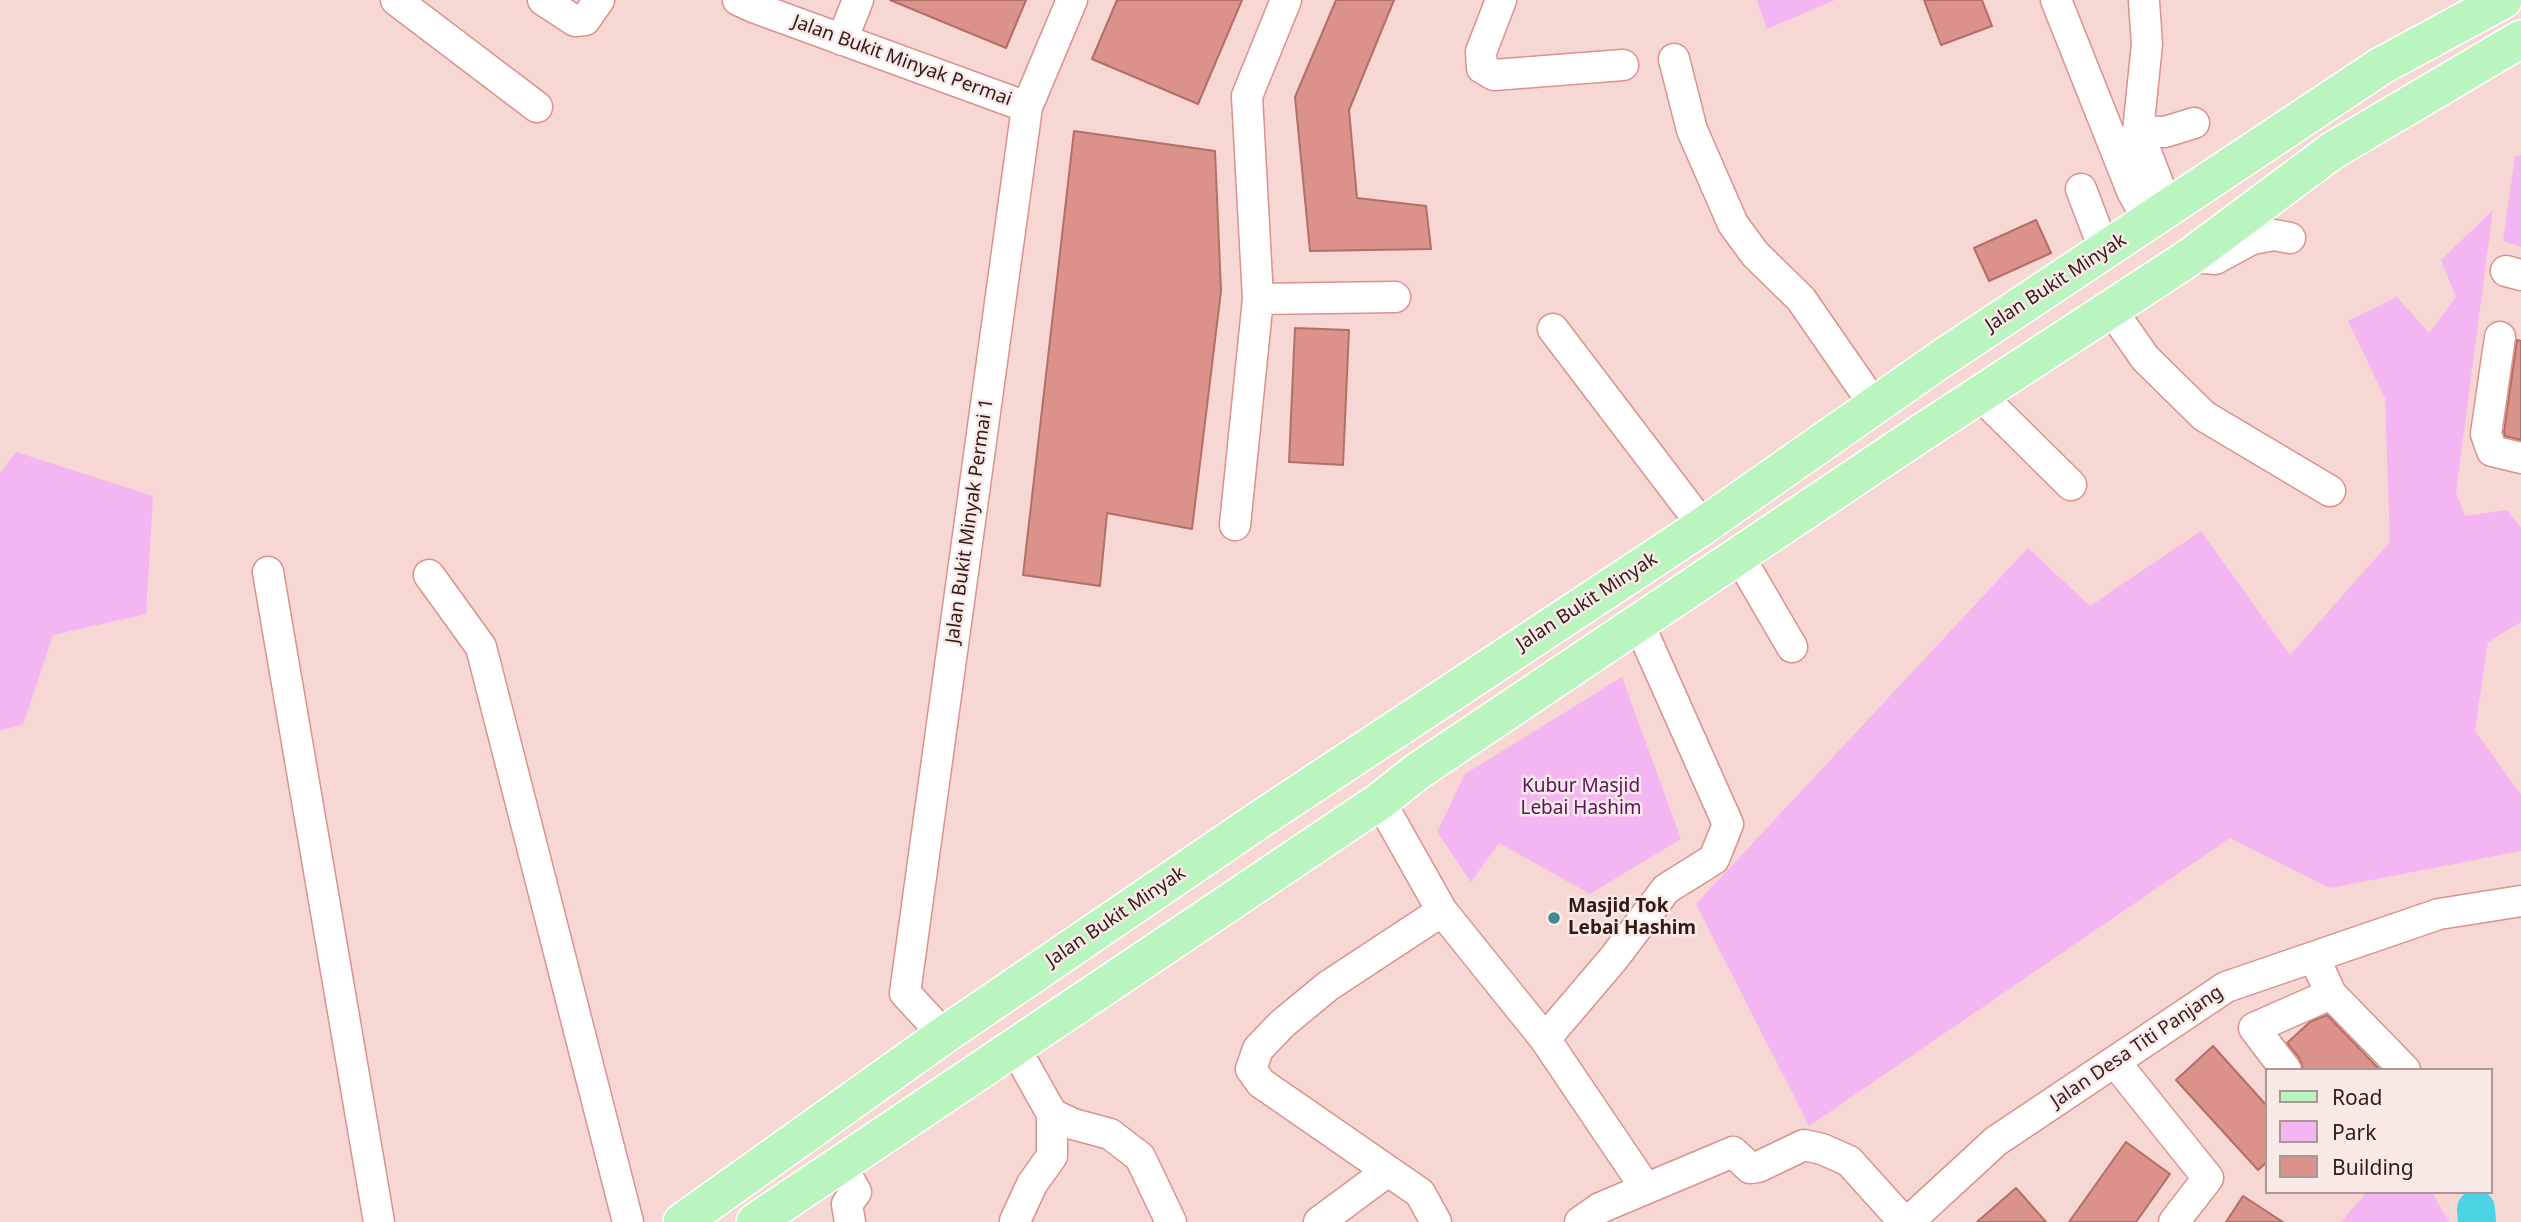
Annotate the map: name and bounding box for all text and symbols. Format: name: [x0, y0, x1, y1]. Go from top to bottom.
street label: Jalan Bukit Minyak Permai: [789, 11, 1015, 111]
street label: Jalan Bukit Minyak: [1981, 229, 2131, 337]
street label: Jalan Bukit Minyak Permai 1: [941, 397, 999, 645]
street label: Jalan Bukit Minyak: [1512, 548, 1662, 656]
park label: Kubur Masjid Lebai Hashim: [1520, 776, 1642, 820]
street label: Jalan Bukit Minyak: [1042, 862, 1190, 972]
place label: Masjid Tok Lebai Hashim: [1568, 896, 1696, 940]
marker: Masjid Tok Lebai Hashim: [1546, 910, 1562, 926]
street label: Jalan Desa Titi Panjang: [2047, 981, 2227, 1113]
legend: [2266, 1068, 2493, 1194]
text: Road: [2332, 1083, 2382, 1111]
text: Park: [2332, 1118, 2376, 1146]
text: Building: [2332, 1153, 2414, 1181]

